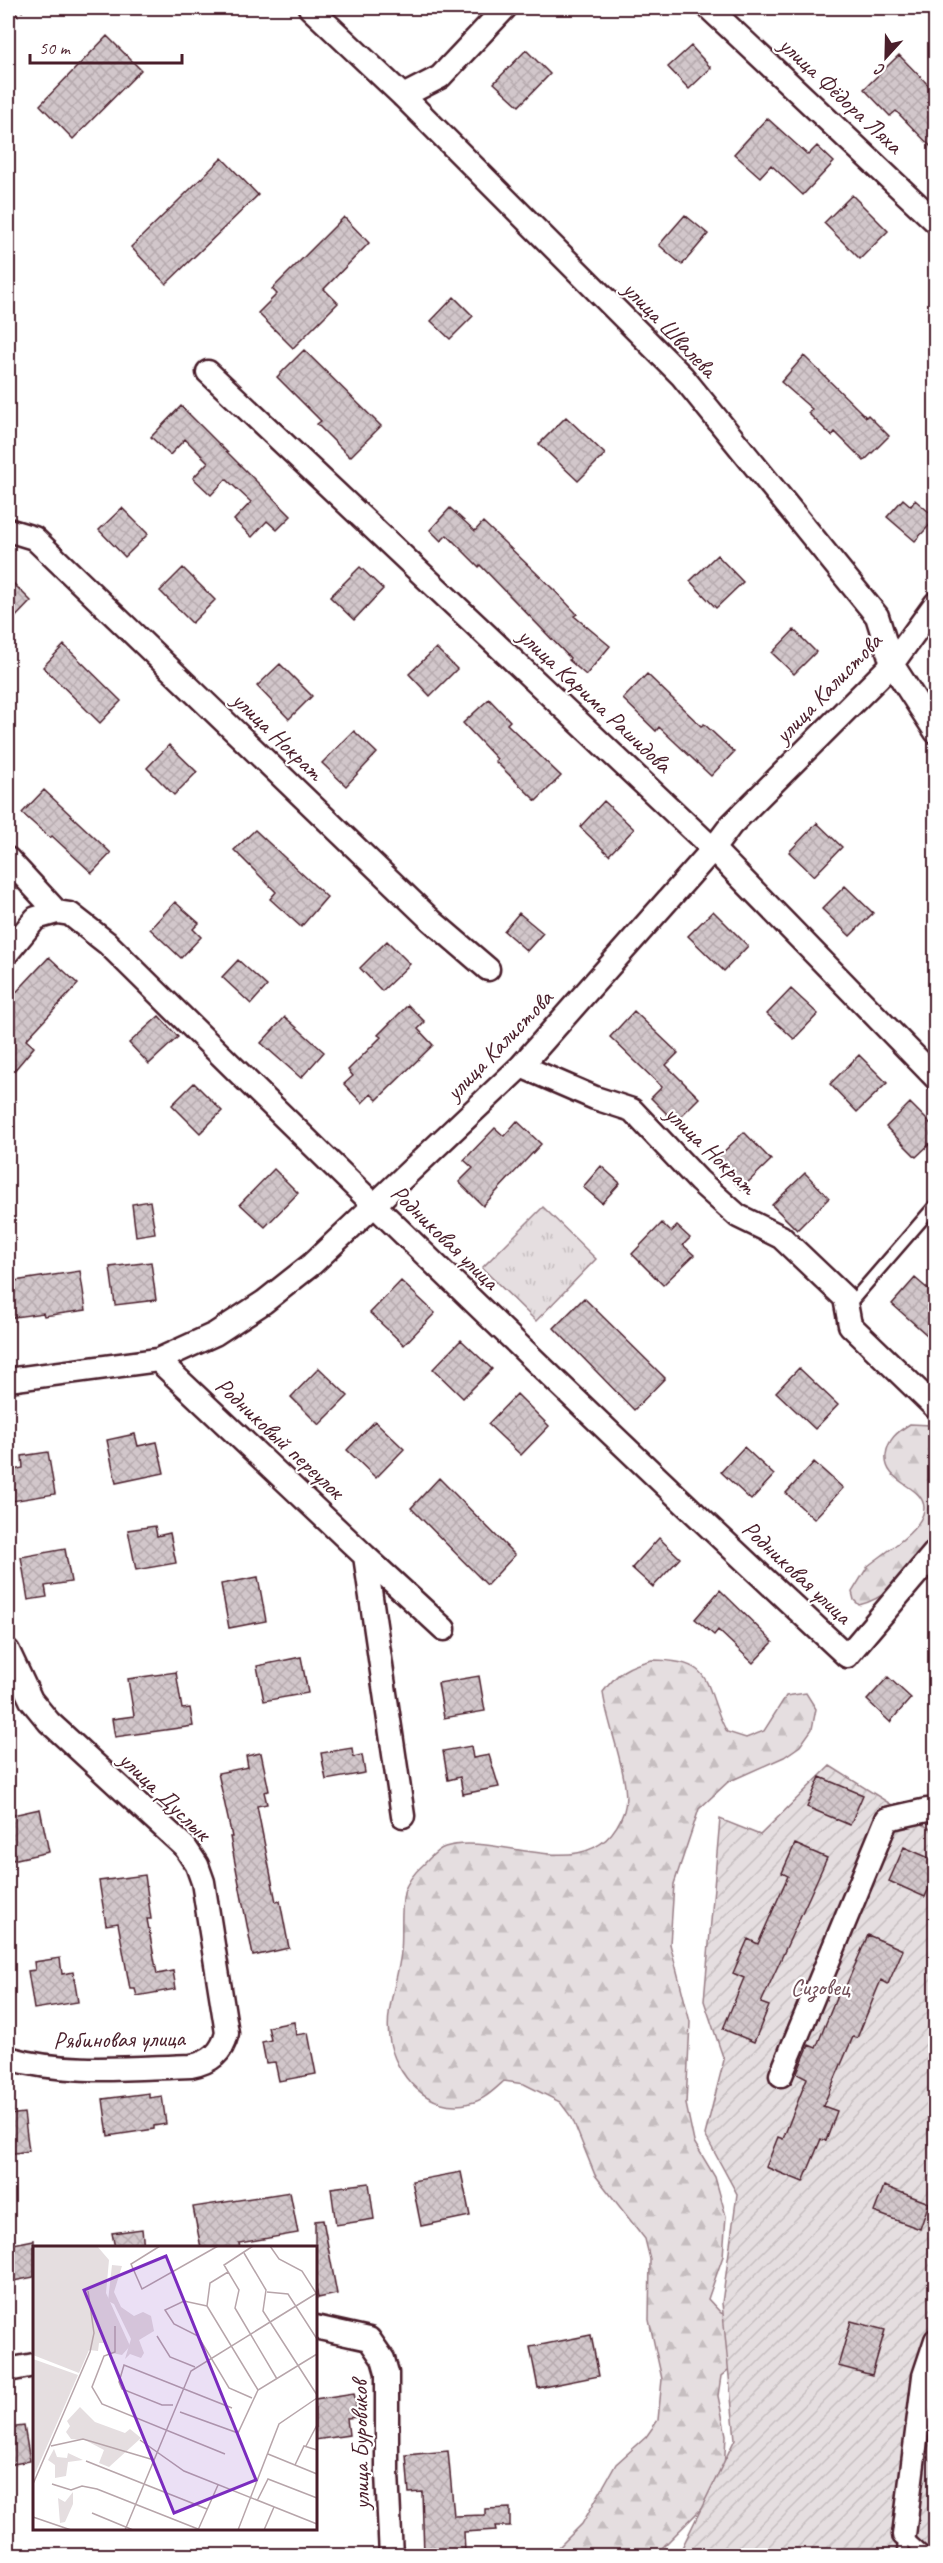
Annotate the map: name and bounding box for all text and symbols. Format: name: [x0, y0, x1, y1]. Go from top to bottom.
scale bar: [30, 27, 182, 65]
north arrow: [856, 27, 916, 87]
street label: улица Фёдора Ляха: [771, 29, 910, 161]
text: 50 m: [39, 37, 72, 59]
text: С: [871, 58, 888, 81]
street label: улица Швалева: [615, 273, 725, 385]
street label: улица Карима Рашидова: [510, 620, 679, 780]
street label: улица Калистова: [767, 625, 889, 751]
street label: улица Нократ: [224, 684, 331, 788]
street label: улица Калистова: [438, 982, 560, 1108]
street label: улица Нократ: [657, 1098, 764, 1202]
street label: Родниковая улица: [385, 1178, 506, 1297]
street label: Родниковый переулок: [209, 1371, 352, 1507]
street label: Родниковая улица: [736, 1514, 859, 1631]
street label: улица Дуслык: [111, 1743, 219, 1849]
park label: Сизовец: [790, 1972, 851, 2003]
street label: Рябиновая улица: [53, 2023, 186, 2055]
inset map: [33, 2246, 316, 2530]
street label: улица Буровиков: [344, 2375, 376, 2512]

